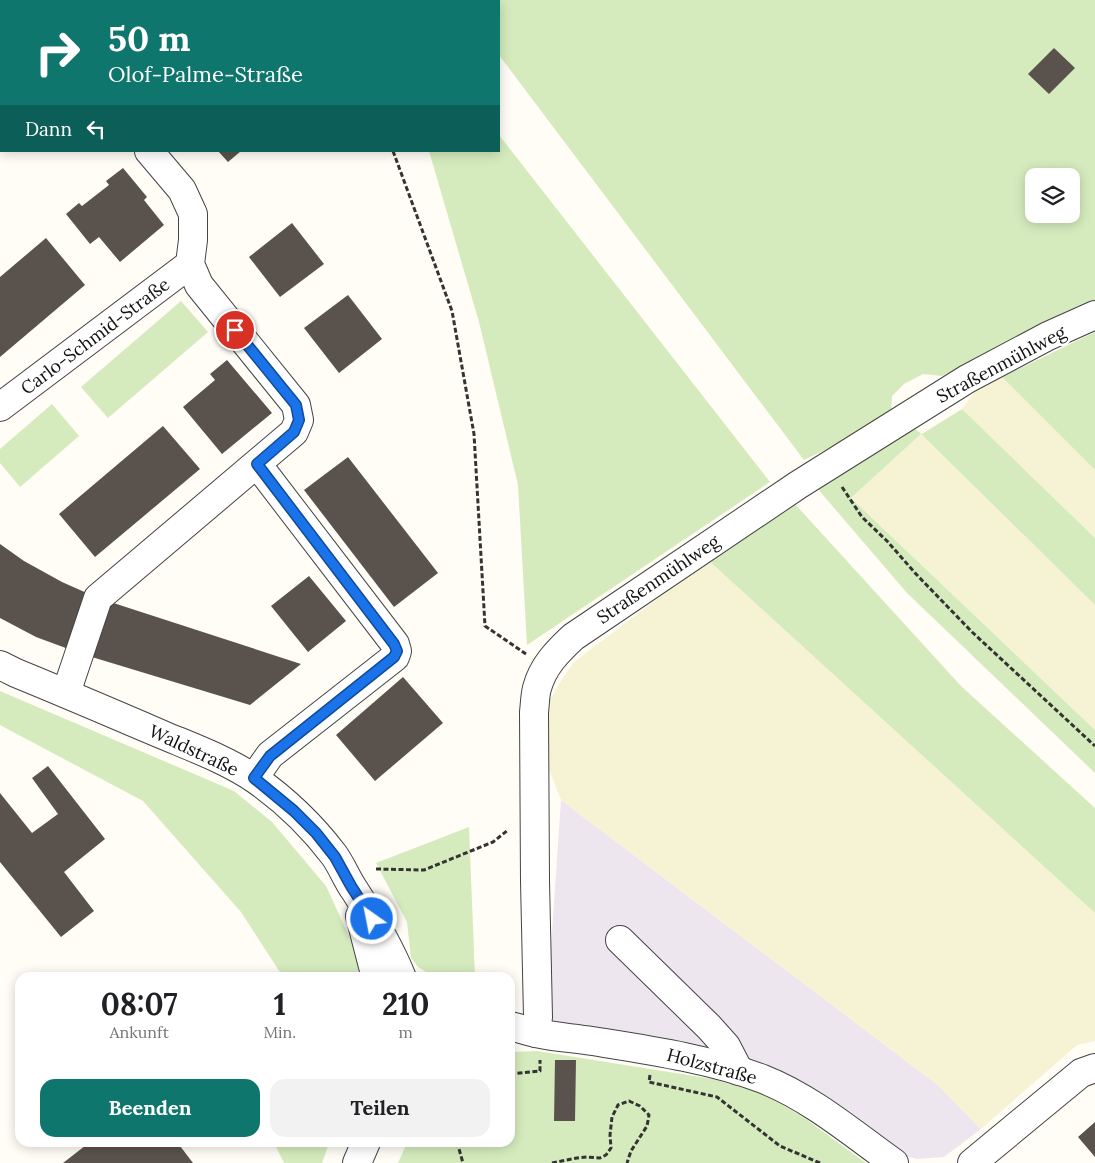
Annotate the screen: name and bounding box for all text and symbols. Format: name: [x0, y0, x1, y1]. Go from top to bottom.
text: 50 m: [108, 16, 191, 61]
icon: right: [25, 20, 90, 85]
text: Olof-Palme-Straße: [108, 60, 303, 88]
icon: left: [82, 115, 110, 143]
text: Dann: [25, 117, 72, 141]
map controls: [1025, 168, 1080, 223]
button: layers: [1025, 168, 1080, 223]
street label: Carlo-Schmid-Straße: [16, 272, 174, 400]
pin: [214, 309, 256, 351]
icon: arrive: [221, 316, 249, 344]
street label: Straßenmühlweg: [932, 320, 1071, 408]
street label: Straßenmühlweg: [592, 529, 725, 629]
street label: Waldstraße: [145, 719, 243, 781]
position arrow: [345, 892, 397, 944]
text: 08:07: [101, 985, 178, 1023]
text: 1: [274, 985, 286, 1023]
text: 210: [382, 985, 429, 1023]
text: Ankunft: [110, 1022, 169, 1042]
text: Min.: [263, 1022, 296, 1042]
text: m: [398, 1022, 413, 1042]
street label: Holzstraße: [664, 1043, 760, 1089]
button: Beenden: [40, 1079, 260, 1137]
button: Teilen: [270, 1079, 490, 1137]

